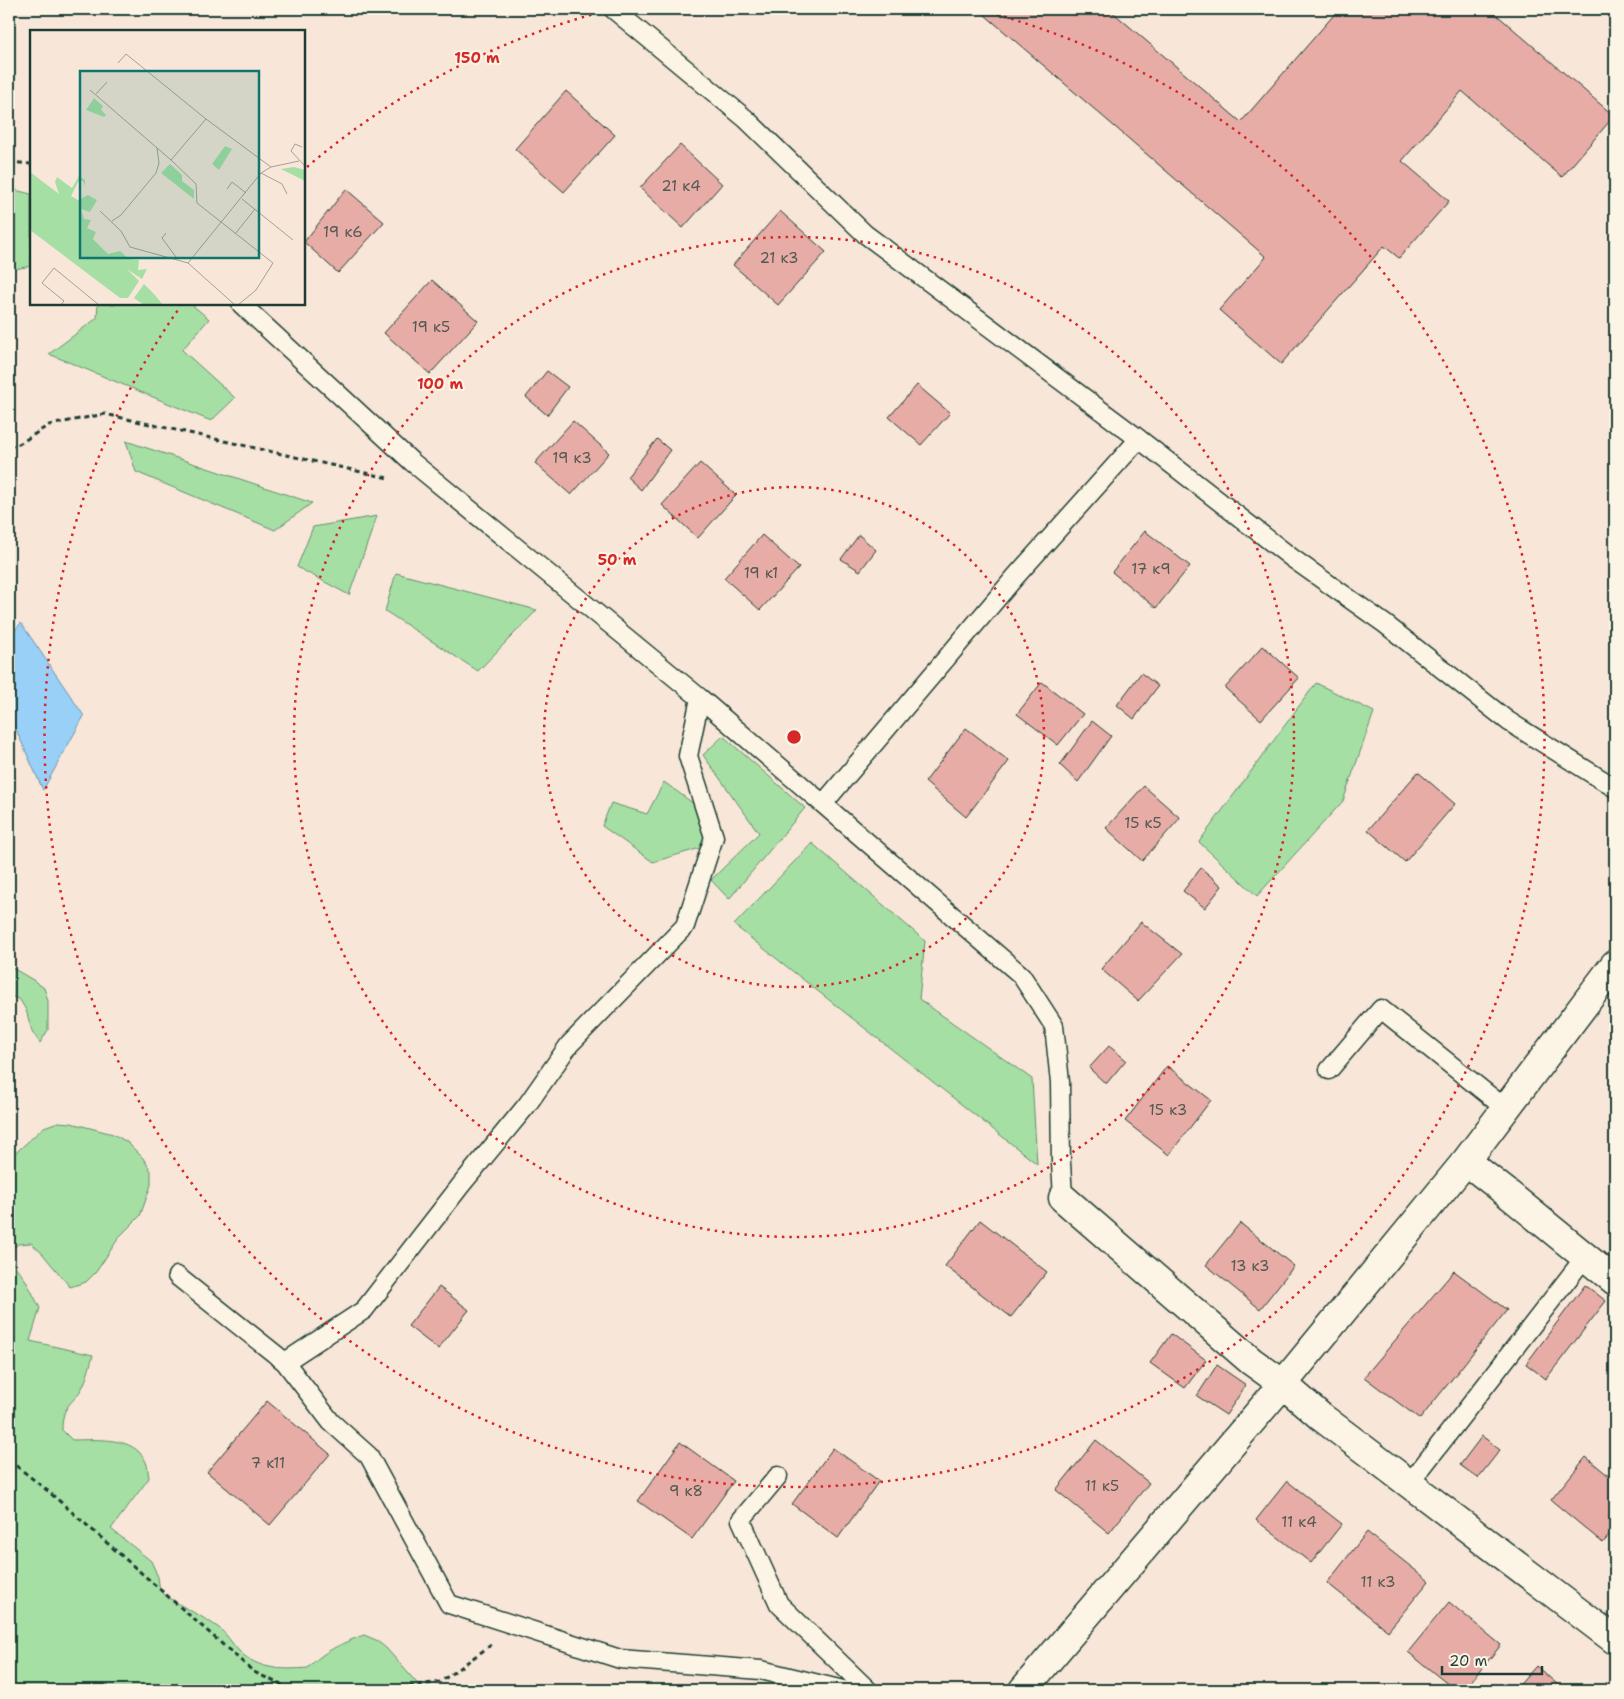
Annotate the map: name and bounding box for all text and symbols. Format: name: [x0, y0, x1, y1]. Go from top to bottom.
inset map: [30, 30, 305, 305]
text: 150 m: [454, 48, 500, 68]
house number: 21 к4: [661, 176, 701, 196]
house number: 19 к6: [323, 222, 363, 242]
house number: 21 к3: [759, 248, 799, 268]
house number: 19 к5: [412, 317, 450, 337]
text: 100 m: [417, 374, 463, 394]
house number: 19 к3: [552, 448, 592, 468]
text: 50 m: [598, 550, 637, 570]
house number: 17 к9: [1131, 559, 1171, 579]
house number: 19 к1: [744, 563, 778, 583]
centre of rings: [785, 728, 803, 746]
house number: 15 к5: [1124, 813, 1162, 833]
house number: 15 к3: [1149, 1100, 1187, 1120]
house number: 13 к3: [1230, 1256, 1270, 1276]
house number: 7 к11: [251, 1453, 285, 1473]
house number: 11 к5: [1085, 1476, 1119, 1496]
house number: 9 к8: [669, 1481, 703, 1501]
house number: 11 к4: [1281, 1512, 1317, 1532]
house number: 11 к3: [1360, 1572, 1396, 1592]
scale bar: [1442, 1644, 1542, 1676]
text: 20 m: [1449, 1651, 1488, 1671]

